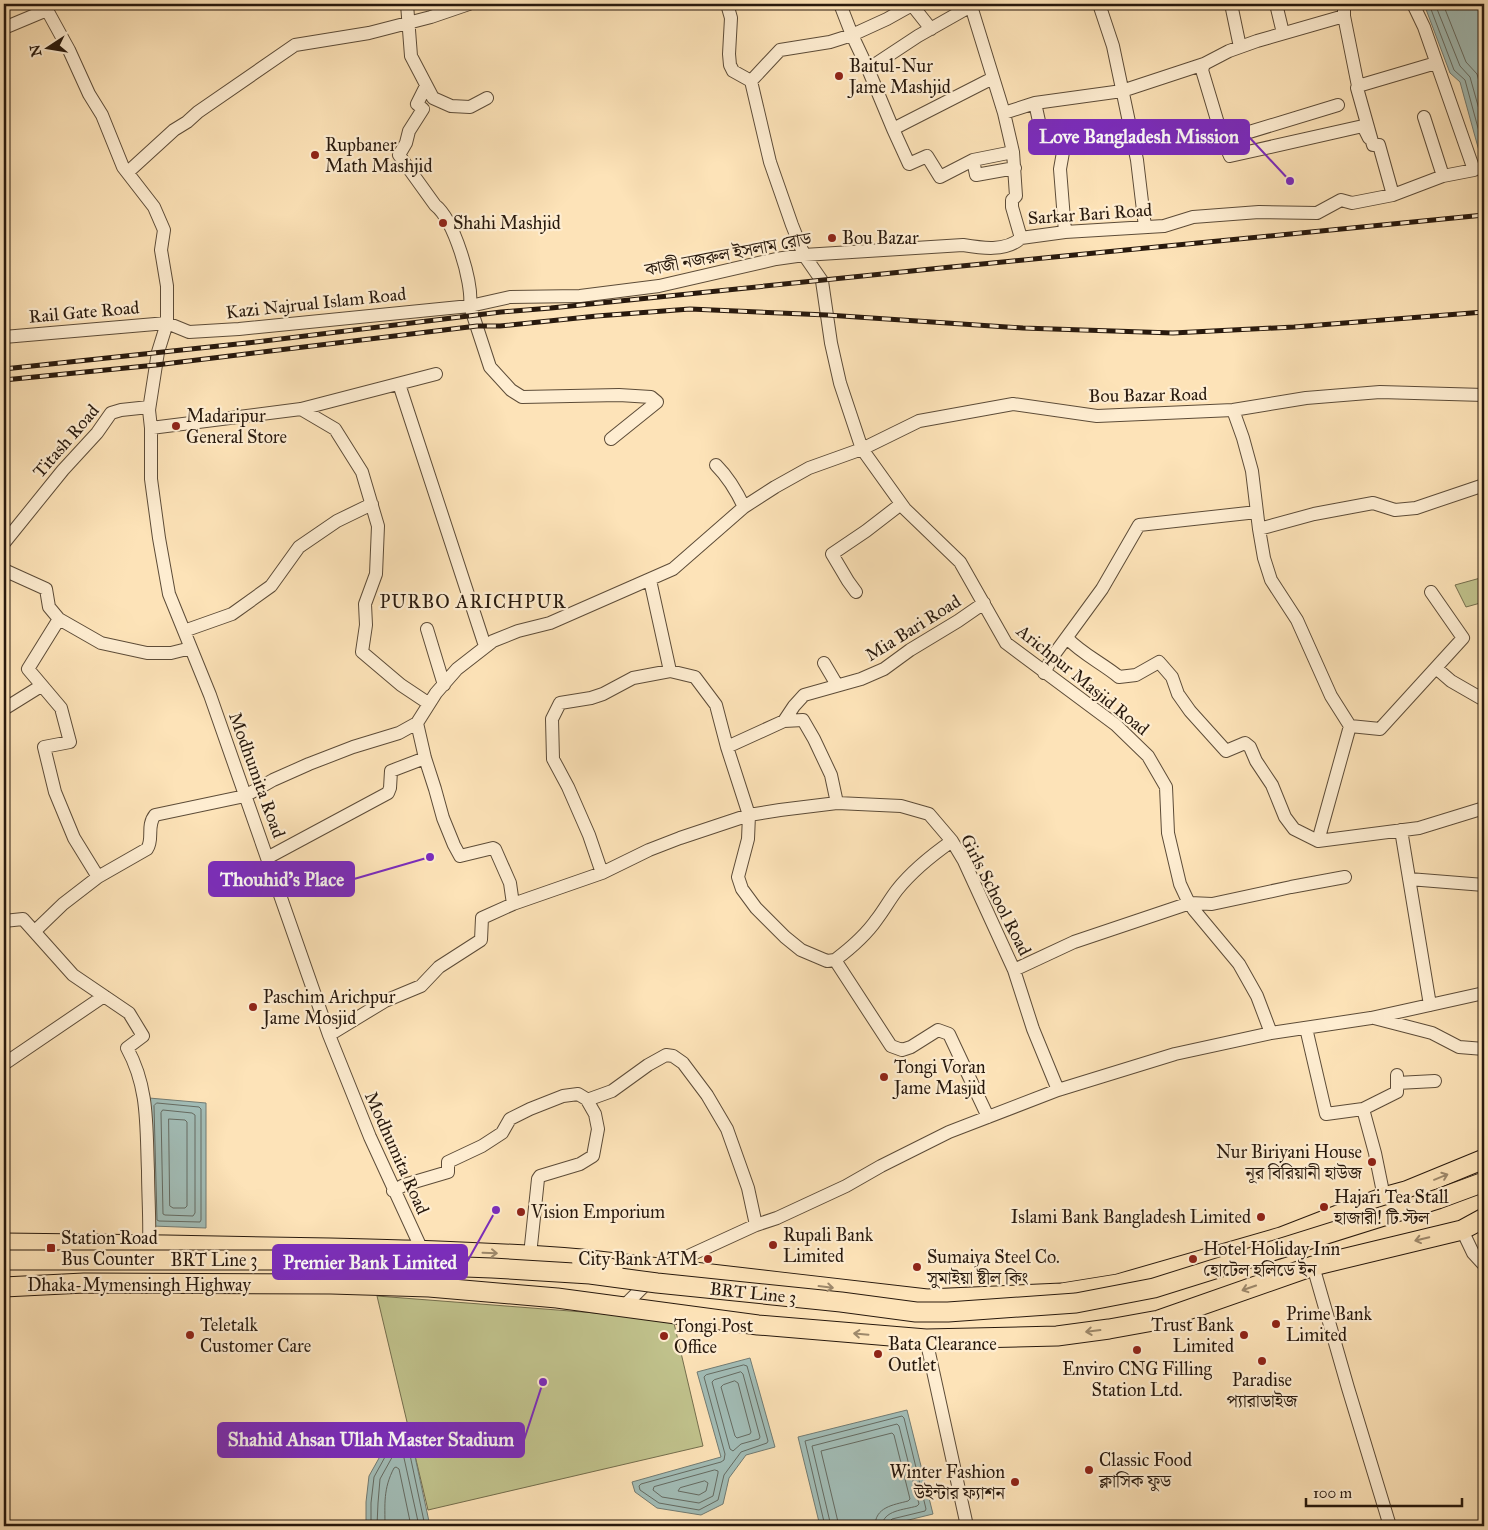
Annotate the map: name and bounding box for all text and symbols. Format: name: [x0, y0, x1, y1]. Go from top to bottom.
north arrow: [22, 22, 72, 72]
text: N: [26, 43, 45, 58]
place label: Baitul-Nur Jame Mashjid: [847, 55, 951, 99]
marker: Baitul-Nur Jame Mashjid: [833, 70, 845, 82]
callout: Love Bangladesh Mission: [1029, 120, 1249, 154]
text: Love Bangladesh Mission: [1039, 125, 1240, 149]
place label: Rupbaner Math Mashjid: [325, 134, 432, 177]
marker: Rupbaner Math Mashjid: [309, 149, 321, 161]
street label: Sarkar Bari Road: [1027, 199, 1153, 229]
place label: Shahi Mashjid: [453, 212, 561, 234]
marker: Shahi Mashjid: [437, 217, 449, 229]
street label: কাজী নজরুল ইসলাম রোড: [642, 227, 814, 281]
place label: Bou Bazar: [842, 227, 919, 249]
marker: Bou Bazar: [826, 232, 838, 244]
street label: Kazi Najrual Islam Road: [225, 283, 407, 323]
street label: Rail Gate Road: [28, 296, 140, 328]
street label: Bou Bazar Road: [1088, 383, 1208, 407]
street label: Titash Road: [28, 400, 104, 482]
place label: Madaripur General Store: [186, 405, 287, 448]
marker: Madaripur General Store: [170, 420, 182, 432]
district label: PURBO ARICHPUR: [379, 590, 567, 613]
street label: Mia Bari Road: [861, 590, 965, 666]
street label: Arichpur Masjid Road: [1012, 619, 1154, 740]
street label: Modhumita Road: [224, 709, 290, 841]
street label: Girls School Road: [956, 831, 1036, 959]
callout: Thouhid's Place: [209, 862, 354, 896]
text: Thouhid's Place: [219, 868, 344, 891]
place label: Paschim Arichpur Jame Mosjid: [261, 986, 396, 1030]
marker: Paschim Arichpur Jame Mosjid: [247, 1001, 259, 1013]
place label: Tongi Voran Jame Masjid: [892, 1056, 986, 1100]
marker: Tongi Voran Jame Masjid: [878, 1071, 890, 1083]
street label: Modhumita Road: [360, 1088, 434, 1218]
place label: Nur Biriyani House নূর বিরিয়ানী হাউজ: [1216, 1141, 1363, 1184]
marker: Nur Biriyani House নূর বিরিয়ানী হাউজ: [1366, 1156, 1378, 1168]
one-way arrow: [1433, 1171, 1448, 1181]
place label: Hajari Tea Stall হাজারী! টি স্টল: [1333, 1186, 1449, 1229]
place label: Vision Emporium: [530, 1201, 665, 1223]
marker: Hajari Tea Stall হাজারী! টি স্টল: [1318, 1201, 1330, 1213]
marker: Vision Emporium: [515, 1206, 527, 1218]
place label: Islami Bank Bangladesh Limited: [1011, 1206, 1251, 1229]
marker: Islami Bank Bangladesh Limited: [1255, 1211, 1267, 1223]
place label: Rupali Bank Limited: [783, 1224, 874, 1267]
place label: Station Road Bus Counter: [61, 1227, 158, 1270]
one-way arrow: [1414, 1235, 1430, 1244]
place label: Hotel Holiday Inn হোটেল হলিডে ইন: [1203, 1238, 1341, 1281]
marker: Rupali Bank Limited: [767, 1239, 779, 1251]
marker: Station Road Bus Counter: [45, 1242, 57, 1254]
callout: Premier Bank Limited: [273, 1245, 467, 1279]
place label: Sumaiya Steel Co. সুমাইয়া ষ্টীল কিং: [926, 1246, 1060, 1289]
one-way arrow: [482, 1248, 498, 1258]
place label: City Bank ATM: [578, 1248, 698, 1270]
street label: BRT Line 3: [171, 1249, 257, 1271]
text: Premier Bank Limited: [283, 1251, 458, 1274]
marker: City Bank ATM: [702, 1253, 714, 1265]
marker: Hotel Holiday Inn হোটেল হলিডে ইন: [1187, 1253, 1199, 1265]
marker: Sumaiya Steel Co. সুমাইয়া ষ্টীল কিং: [911, 1261, 923, 1273]
street label: Dhaka-Mymensingh Highway: [27, 1274, 251, 1297]
street label: BRT Line 3: [709, 1278, 797, 1308]
one-way arrow: [817, 1282, 833, 1292]
one-way arrow: [1242, 1284, 1257, 1293]
place label: Prime Bank Limited: [1286, 1303, 1373, 1346]
place label: Teletalk Customer Care: [200, 1314, 311, 1357]
place label: Trust Bank Limited: [1151, 1314, 1235, 1357]
place label: Tongi Post Office: [674, 1315, 754, 1358]
marker: Prime Bank Limited: [1270, 1318, 1282, 1330]
one-way arrow: [1085, 1326, 1101, 1336]
marker: Teletalk Customer Care: [184, 1329, 196, 1341]
one-way arrow: [853, 1329, 869, 1339]
marker: Trust Bank Limited: [1238, 1329, 1250, 1341]
marker: Tongi Post Office: [658, 1330, 670, 1342]
place label: Bata Clearance Outlet: [888, 1333, 997, 1376]
marker: Enviro CNG Filling Station Ltd.: [1131, 1344, 1143, 1356]
marker: Bata Clearance Outlet: [872, 1348, 884, 1360]
marker: Paradise প্যারাডাইজ: [1256, 1355, 1268, 1367]
place label: Enviro CNG Filling Station Ltd.: [1062, 1358, 1212, 1401]
place label: Paradise প্যারাডাইজ: [1227, 1369, 1298, 1412]
callout: Shahid Ahsan Ullah Master Stadium: [218, 1423, 524, 1457]
text: Shahid Ahsan Ullah Master Stadium: [228, 1428, 514, 1451]
place label: Classic Food ক্লাসিক ফুড: [1098, 1449, 1192, 1492]
place label: Winter Fashion উইন্টার ফ্যাশন: [890, 1461, 1006, 1504]
marker: Classic Food ক্লাসিক ফুড: [1083, 1464, 1095, 1476]
scale bar: [1306, 1475, 1462, 1507]
marker: Winter Fashion উইন্টার ফ্যাশন: [1009, 1476, 1021, 1488]
text: 100 m: [1313, 1484, 1353, 1502]

